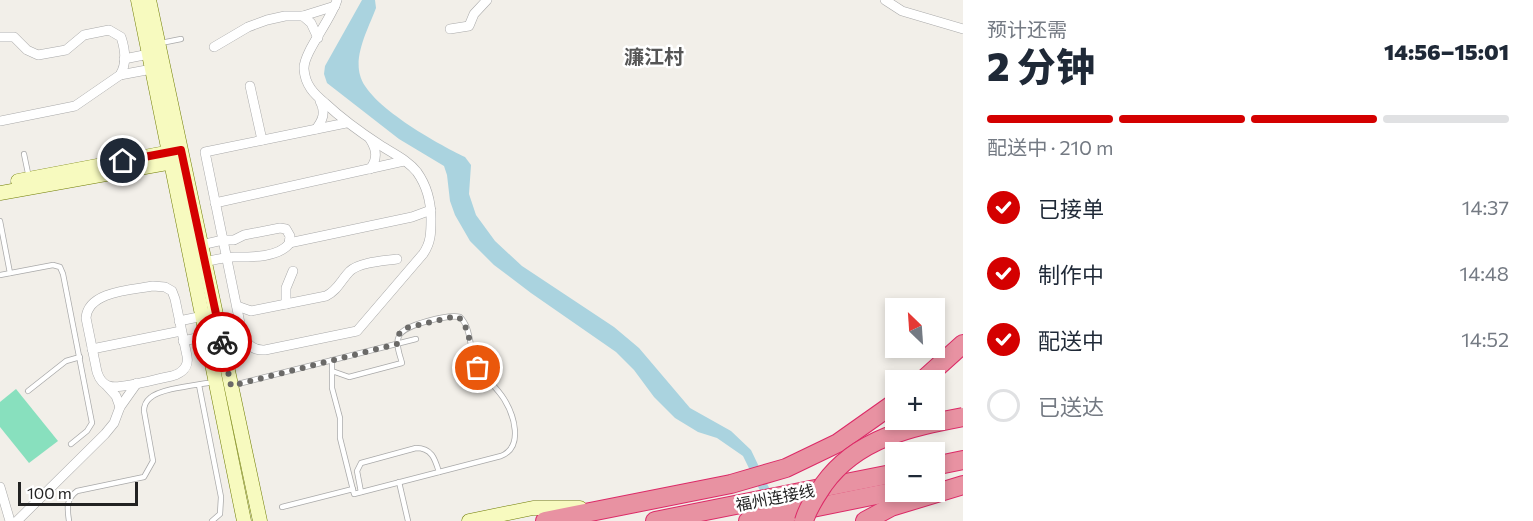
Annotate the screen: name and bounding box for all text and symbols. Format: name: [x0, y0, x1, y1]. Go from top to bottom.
text: 预计还需: [987, 17, 1067, 41]
text: 14:56–15:01: [1384, 38, 1509, 65]
text: 2 分钟: [987, 41, 1095, 89]
district label: 濂江村: [624, 44, 684, 68]
pin: [97, 135, 148, 186]
text: 配送中 · 210 m: [987, 135, 1113, 159]
icon: home: [106, 144, 139, 177]
icon: check: [987, 191, 1020, 224]
text: 已接单: [1038, 195, 1104, 222]
text: 14:37: [1462, 195, 1509, 219]
icon: check: [987, 257, 1020, 290]
text: 制作中: [1038, 261, 1104, 288]
text: 14:48: [1460, 261, 1509, 285]
north arrow: [885, 298, 945, 358]
map controls: [885, 298, 945, 502]
courier: [192, 312, 252, 372]
icon: check: [987, 323, 1020, 356]
icon: bike: [206, 326, 239, 359]
text: 配送中: [1038, 327, 1104, 354]
text: 14:52: [1461, 327, 1509, 351]
pin: [452, 342, 503, 393]
icon: bag: [461, 351, 494, 384]
button: +: [885, 370, 945, 430]
text: 已送达: [1038, 393, 1104, 420]
button: −: [885, 442, 945, 502]
scale bar: [18, 479, 138, 506]
street label: 福州连接线: [734, 480, 816, 514]
text: 100 m: [27, 483, 72, 502]

